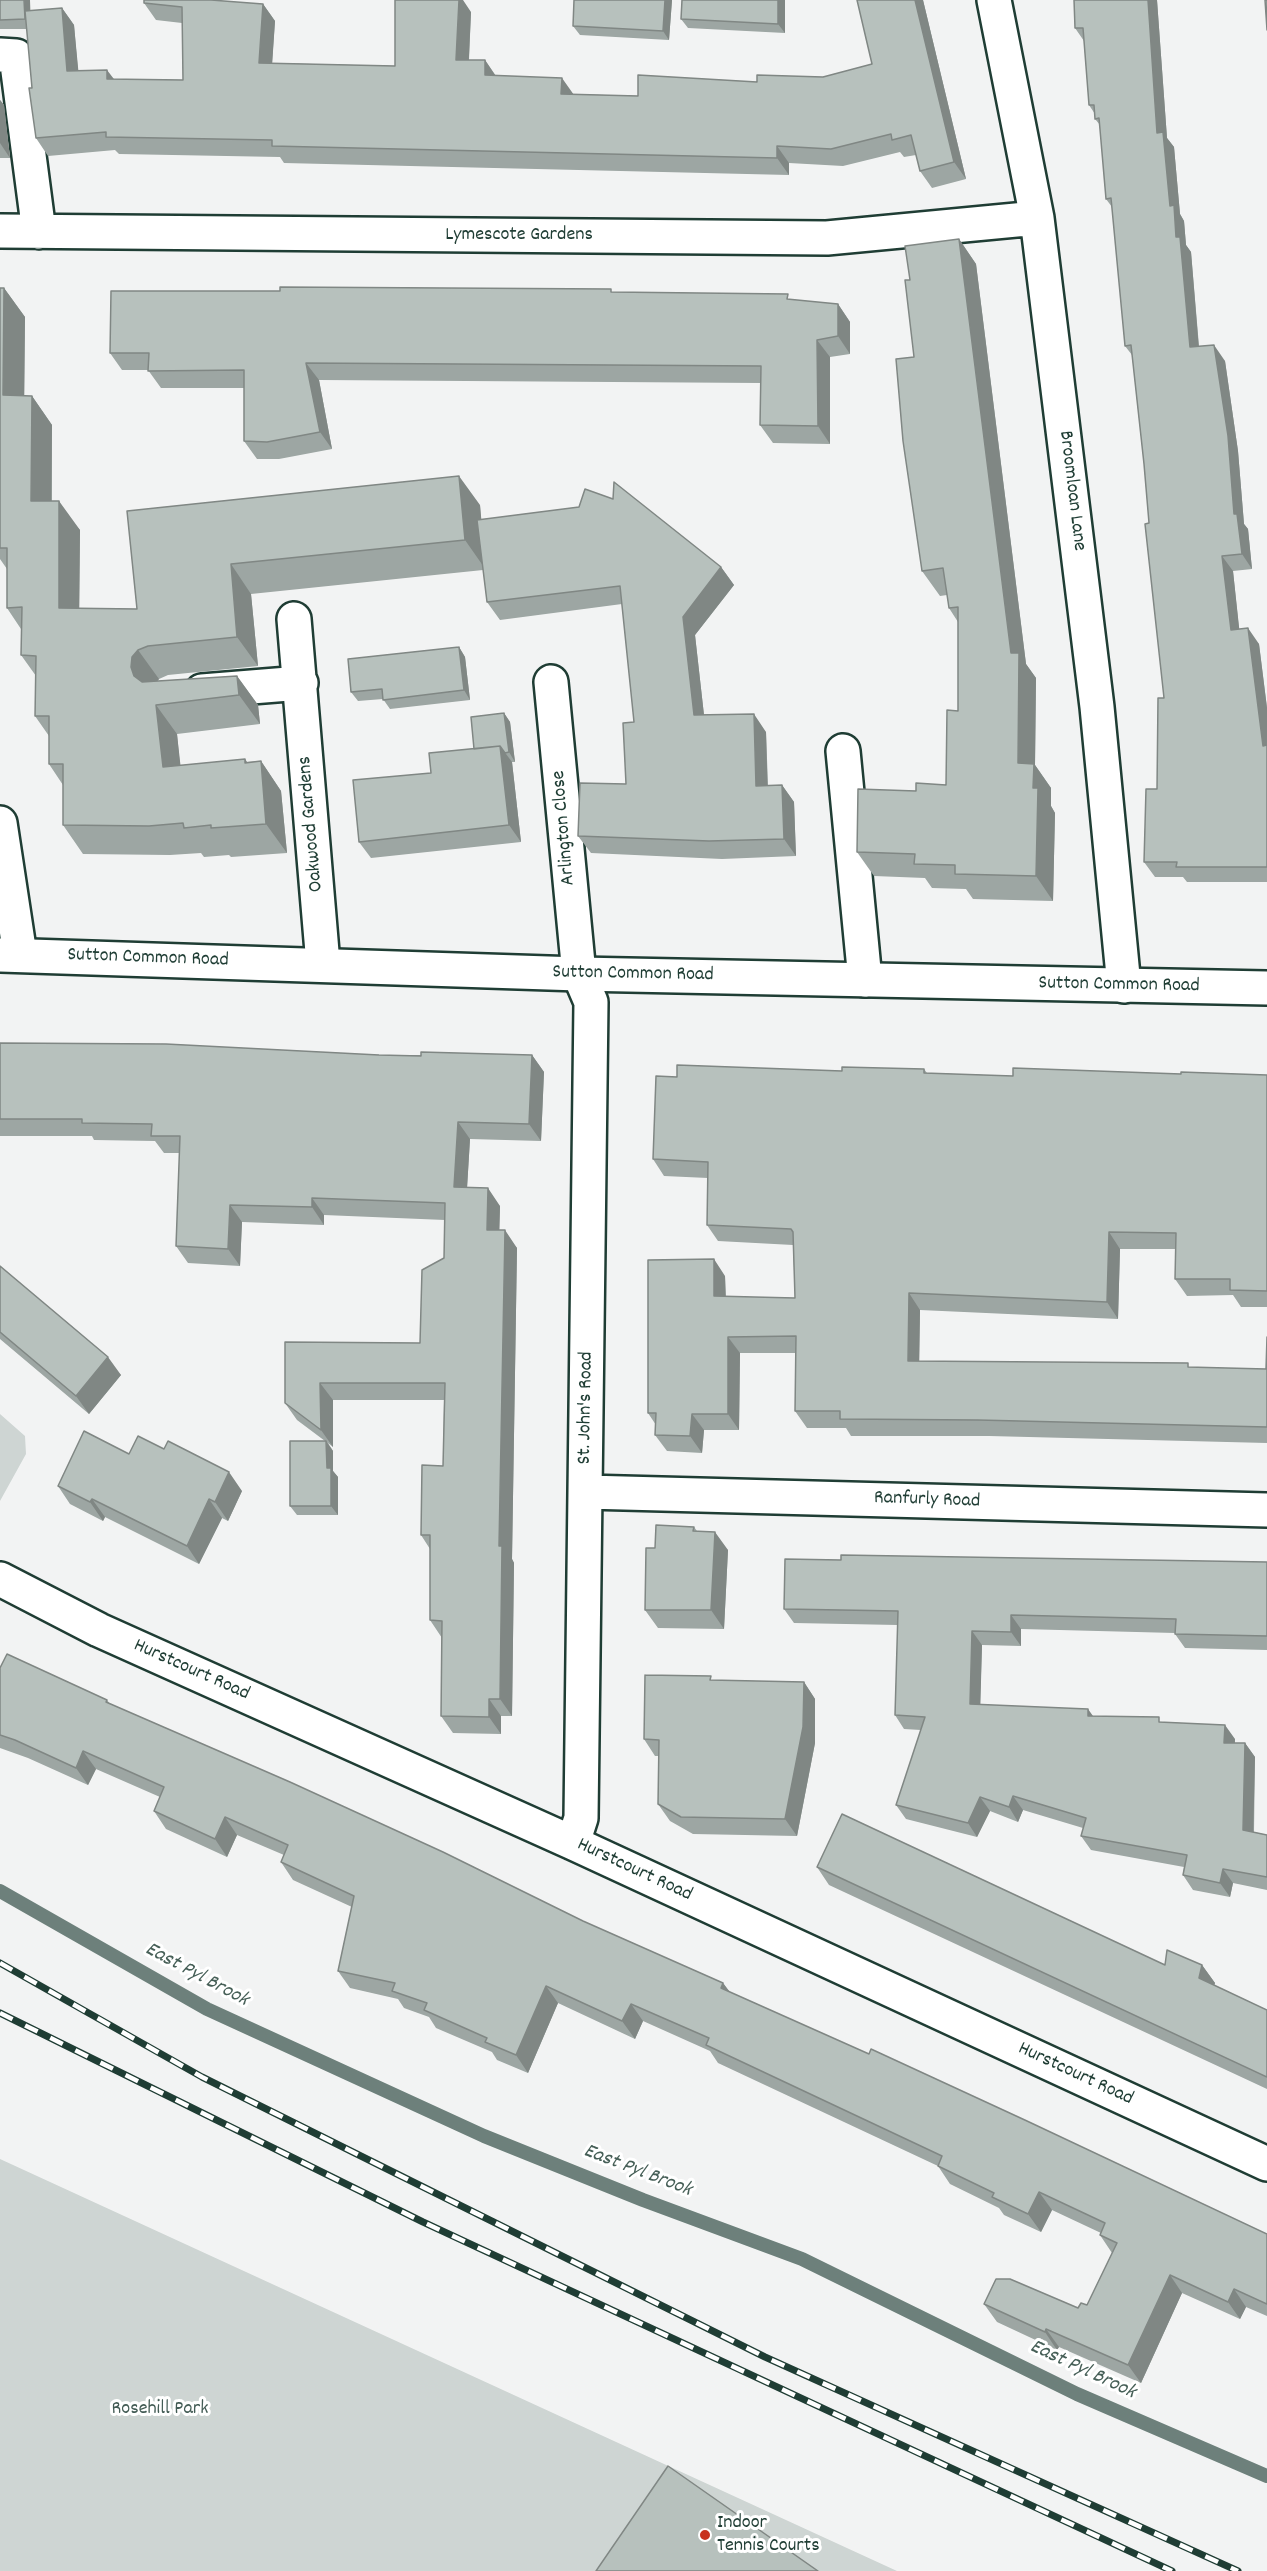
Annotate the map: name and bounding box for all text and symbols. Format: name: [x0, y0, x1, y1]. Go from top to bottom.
street label: Lymescote Gardens: [445, 224, 593, 248]
street label: Broomloan Lane: [1052, 430, 1090, 552]
street label: Oakwood Gardens: [294, 755, 330, 893]
street label: Arlington Close: [548, 769, 582, 887]
street label: Sutton Common Road: [67, 944, 229, 974]
street label: Sutton Common Road: [552, 962, 714, 988]
street label: Sutton Common Road: [1038, 973, 1200, 999]
street label: St. John's Road: [574, 1351, 600, 1465]
street label: Ranfurly Road: [873, 1487, 981, 1515]
street label: Hurstcourt Road: [129, 1635, 253, 1707]
street label: Hurstcourt Road: [573, 1834, 695, 1908]
water label: East Pyl Brook: [140, 1938, 252, 2014]
street label: Hurstcourt Road: [1014, 2038, 1136, 2112]
water label: East Pyl Brook: [579, 2140, 695, 2204]
water label: East Pyl Brook: [1025, 2336, 1139, 2406]
park label: Rosehill Park: [112, 2398, 208, 2422]
place label: Indoor Tennis Courts: [717, 2512, 820, 2559]
marker: Indoor Tennis Courts: [698, 2528, 712, 2542]

